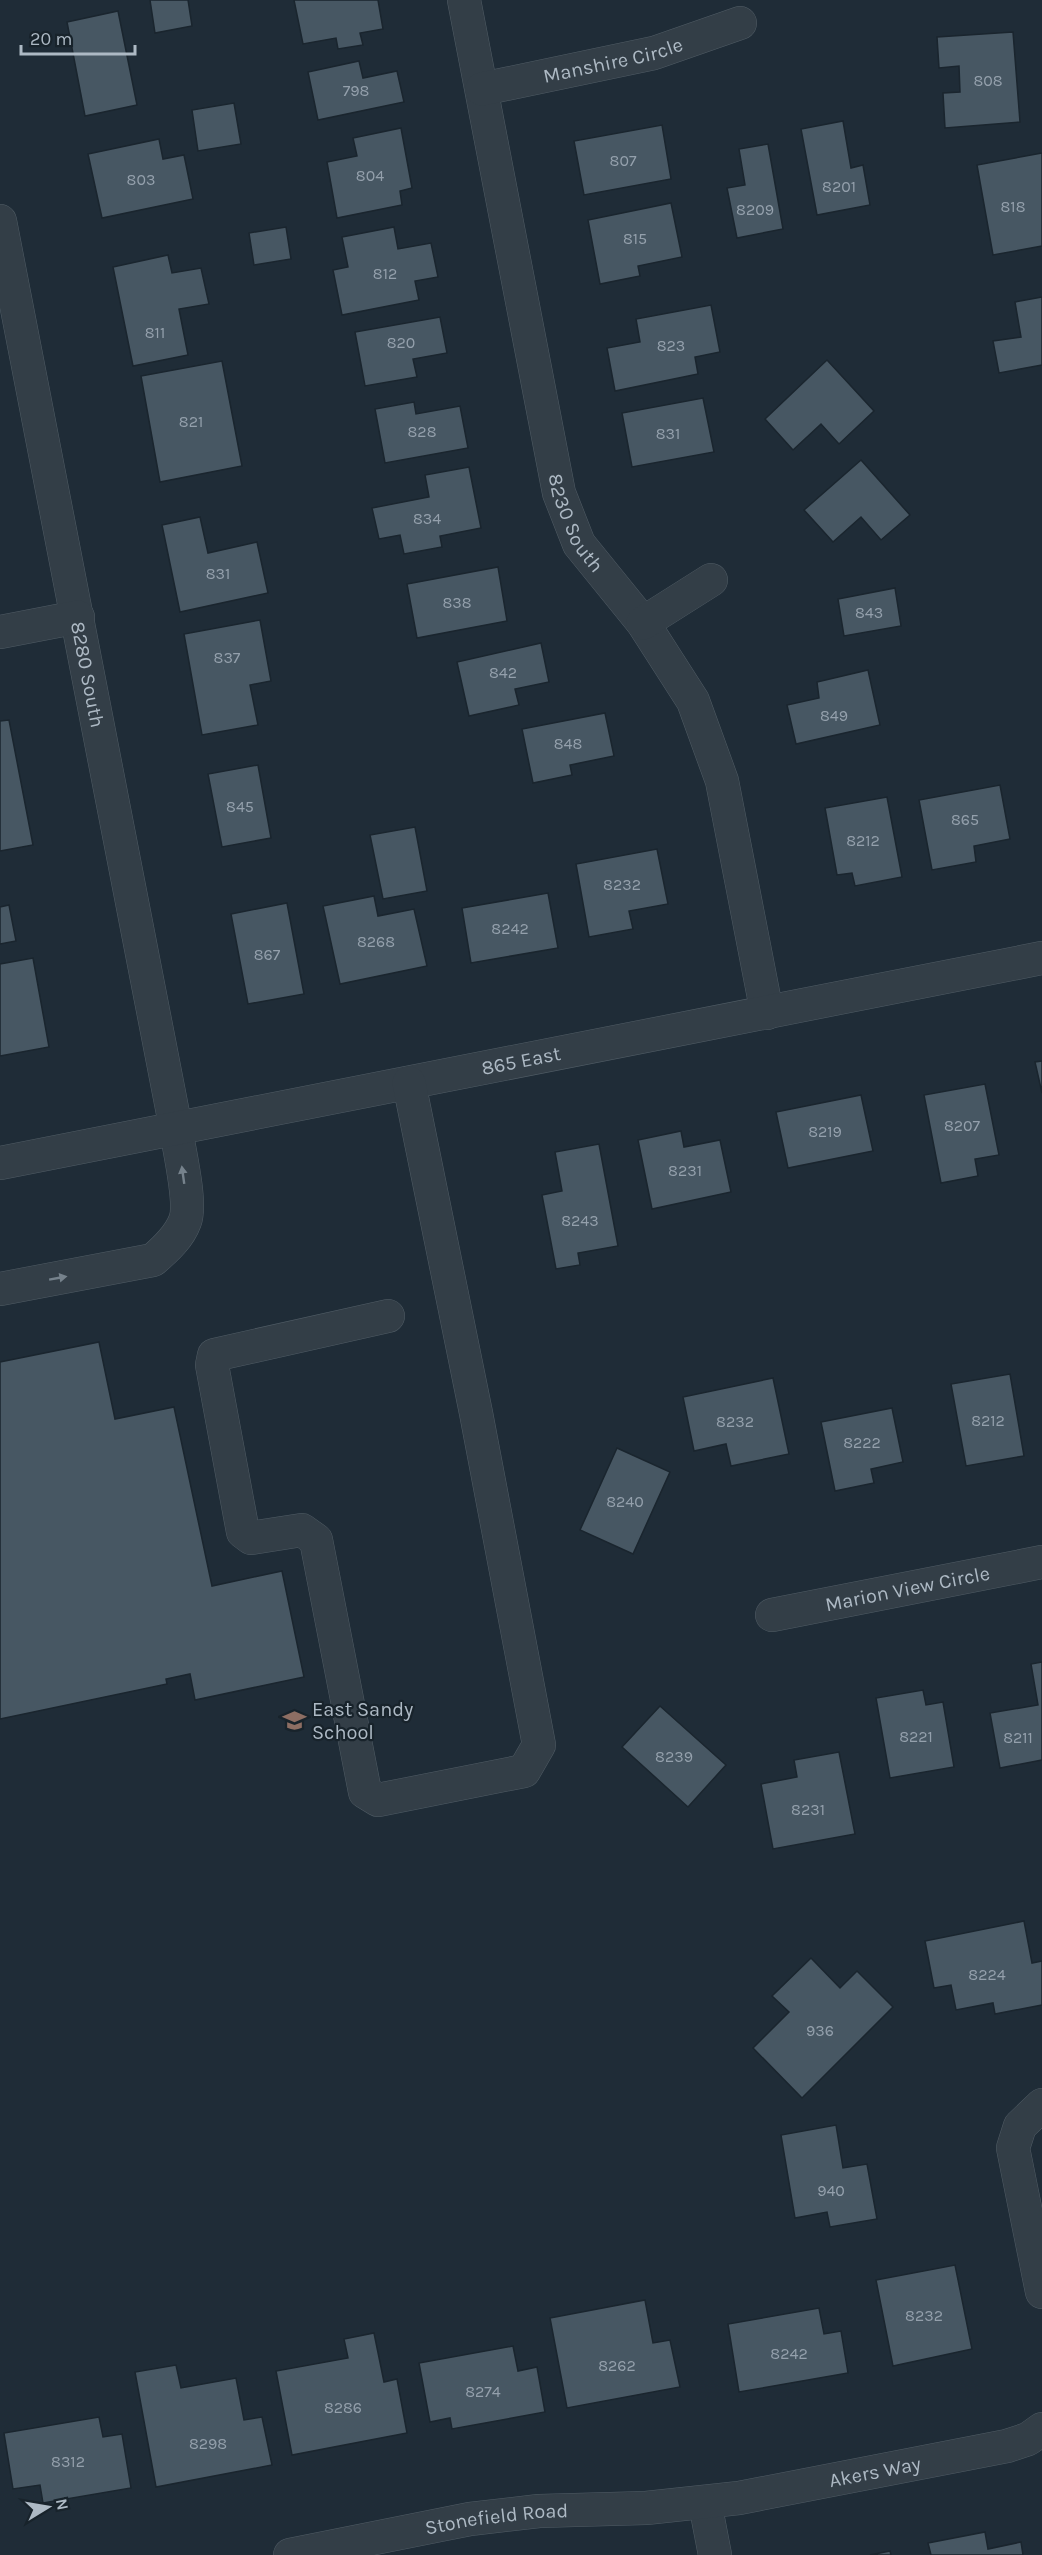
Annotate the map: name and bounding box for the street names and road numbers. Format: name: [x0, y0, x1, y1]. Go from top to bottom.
street label: Manshire Circle: [541, 32, 686, 87]
street label: 8230 South: [544, 472, 609, 577]
street label: 8280 South: [66, 620, 109, 730]
street label: 865 East: [479, 1041, 563, 1080]
street label: Marion View Circle: [823, 1561, 992, 1616]
street label: Akers Way: [827, 2451, 923, 2492]
street label: Stonefield Road: [423, 2499, 568, 2539]

